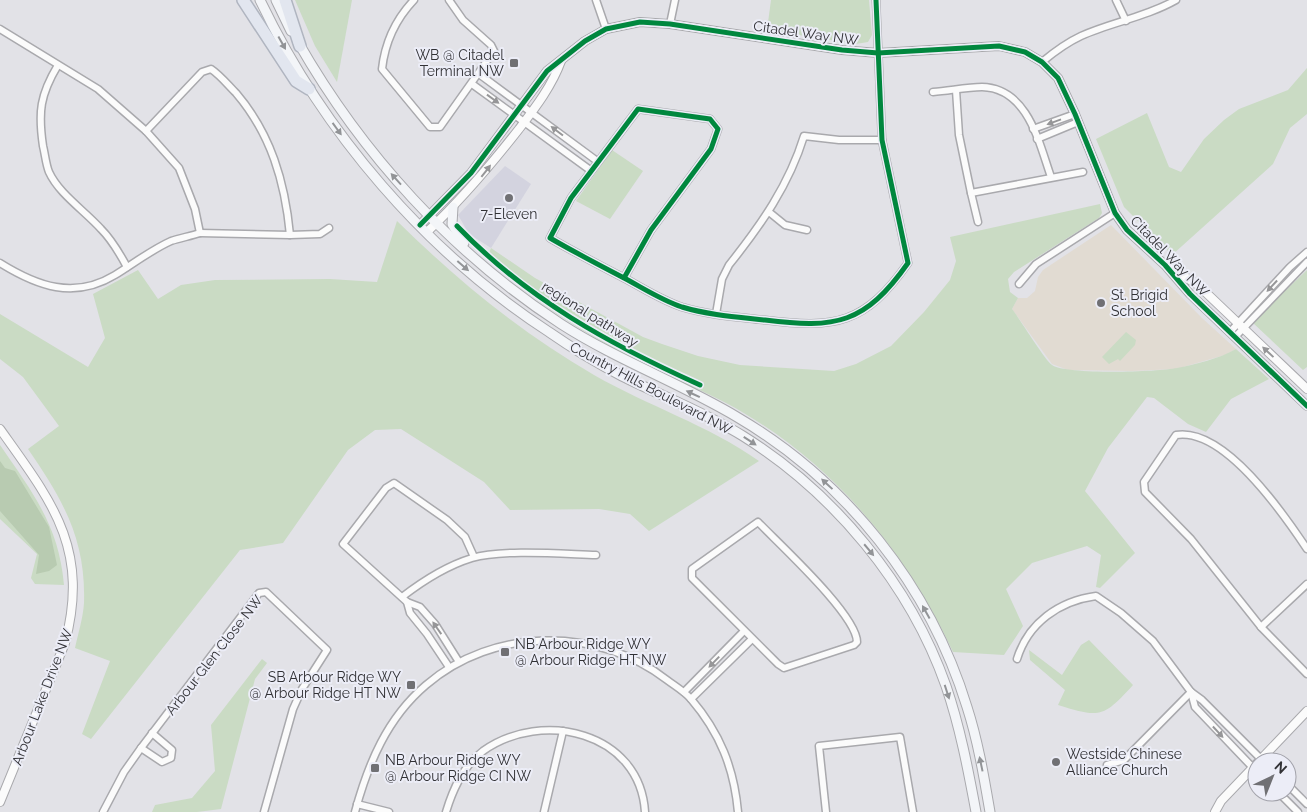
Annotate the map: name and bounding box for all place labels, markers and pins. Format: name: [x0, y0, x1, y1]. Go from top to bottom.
place label: WB @ Citadel Terminal NW: [415, 47, 504, 79]
marker: WB @ Citadel Terminal NW: [508, 57, 520, 69]
marker: 7-Eleven: [503, 192, 515, 204]
place label: 7-Eleven: [481, 206, 537, 222]
place label: St. Brigid School: [1111, 287, 1168, 319]
marker: St. Brigid School: [1095, 297, 1107, 309]
place label: NB Arbour Ridge WY @ Arbour Ridge HT NW: [515, 636, 667, 668]
marker: NB Arbour Ridge WY @ Arbour Ridge HT NW: [499, 646, 511, 658]
place label: SB Arbour Ridge WY @ Arbour Ridge HT NW: [250, 669, 401, 701]
marker: SB Arbour Ridge WY @ Arbour Ridge HT NW: [405, 679, 417, 691]
place label: Westside Chinese Alliance Church: [1066, 746, 1182, 778]
place label: NB Arbour Ridge WY @ Arbour Ridge CI NW: [385, 752, 531, 784]
marker: Westside Chinese Alliance Church: [1050, 756, 1062, 768]
marker: NB Arbour Ridge WY @ Arbour Ridge CI NW: [369, 762, 381, 774]

